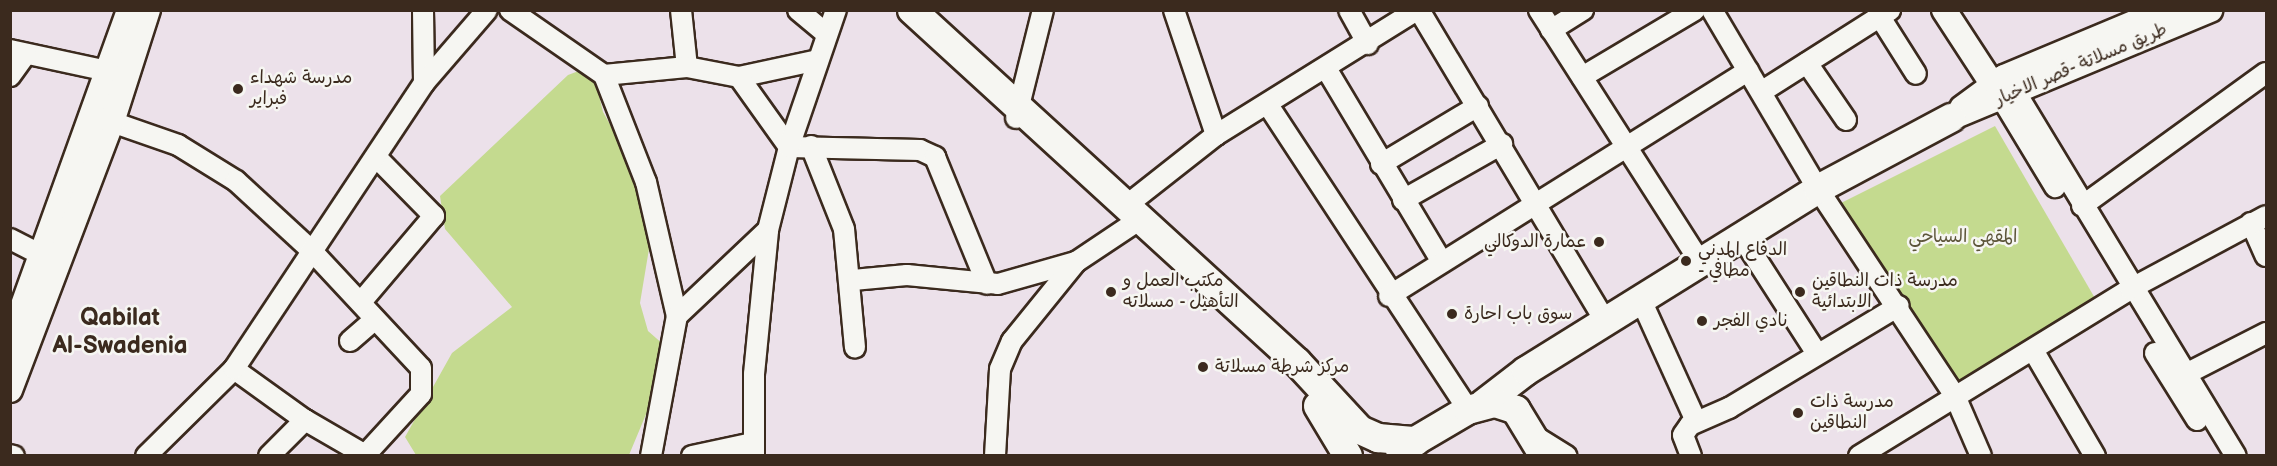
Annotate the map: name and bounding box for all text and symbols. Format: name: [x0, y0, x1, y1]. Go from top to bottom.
street label: طريق مسلاتة -قصر الاخيار: [1991, 19, 2171, 111]
place label: مدرسة شهداء فبراير: [250, 68, 352, 110]
marker: مدرسة شهداء فبراير: [231, 82, 245, 96]
park label: المقهي السياحي: [1909, 226, 2017, 248]
place label: عمارة الدوكالي: [1484, 231, 1587, 253]
marker: عمارة الدوكالي: [1592, 235, 1606, 249]
place label: الدفاع المدني - مطافي: [1698, 240, 1787, 282]
marker: الدفاع المدني - مطافي: [1679, 254, 1693, 268]
place label: مكتب العمل و التأهيل - مسلاته: [1123, 271, 1240, 314]
place label: مدرسة ذات النطاقين الابتدائية: [1812, 271, 1958, 314]
marker: مكتب العمل و التأهيل - مسلاته: [1104, 285, 1118, 299]
marker: مدرسة ذات النطاقين الابتدائية: [1793, 285, 1807, 299]
place label: سوق باب احارة: [1464, 303, 1572, 325]
district label: Qabilat Al-Swadenia: [52, 304, 188, 360]
marker: سوق باب احارة: [1445, 307, 1459, 321]
place label: نادي الفجر: [1714, 310, 1788, 332]
marker: نادي الفجر: [1695, 314, 1709, 328]
place label: مركز شرطة مسلاتة: [1215, 356, 1349, 378]
marker: مركز شرطة مسلاتة: [1196, 360, 1210, 374]
place label: مدرسة ذات النطاقين: [1810, 392, 1894, 434]
marker: مدرسة ذات النطاقين: [1791, 406, 1805, 420]

